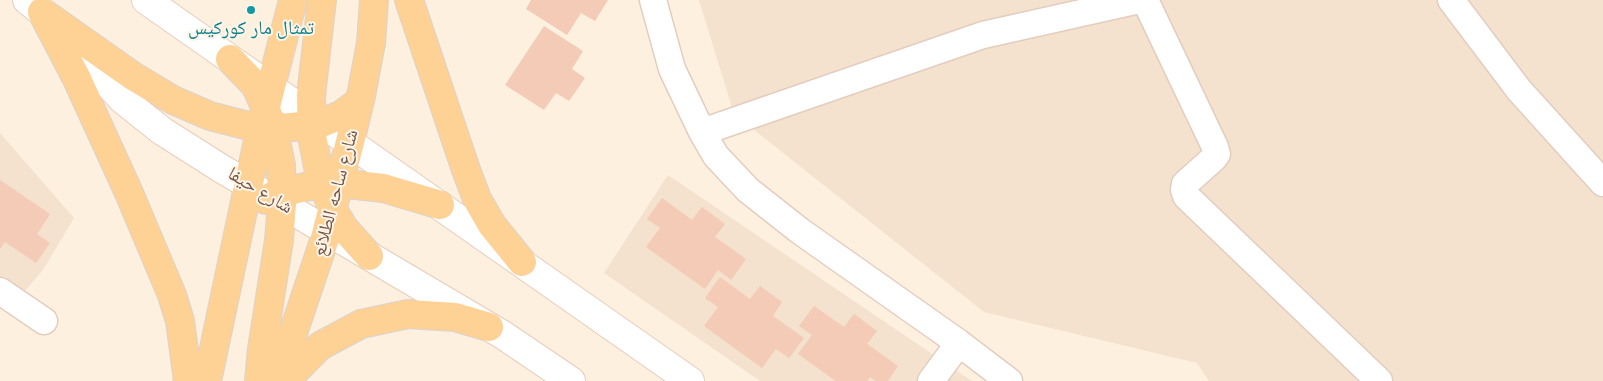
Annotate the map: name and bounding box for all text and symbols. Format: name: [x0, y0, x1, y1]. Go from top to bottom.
marker: تمثال مار كوركيس: [245, 4, 257, 16]
place label: تمثال مار كوركيس: [188, 18, 314, 40]
street label: شارع ساحه الطلائع: [308, 127, 364, 259]
street label: شارع حيفا: [223, 163, 297, 219]

